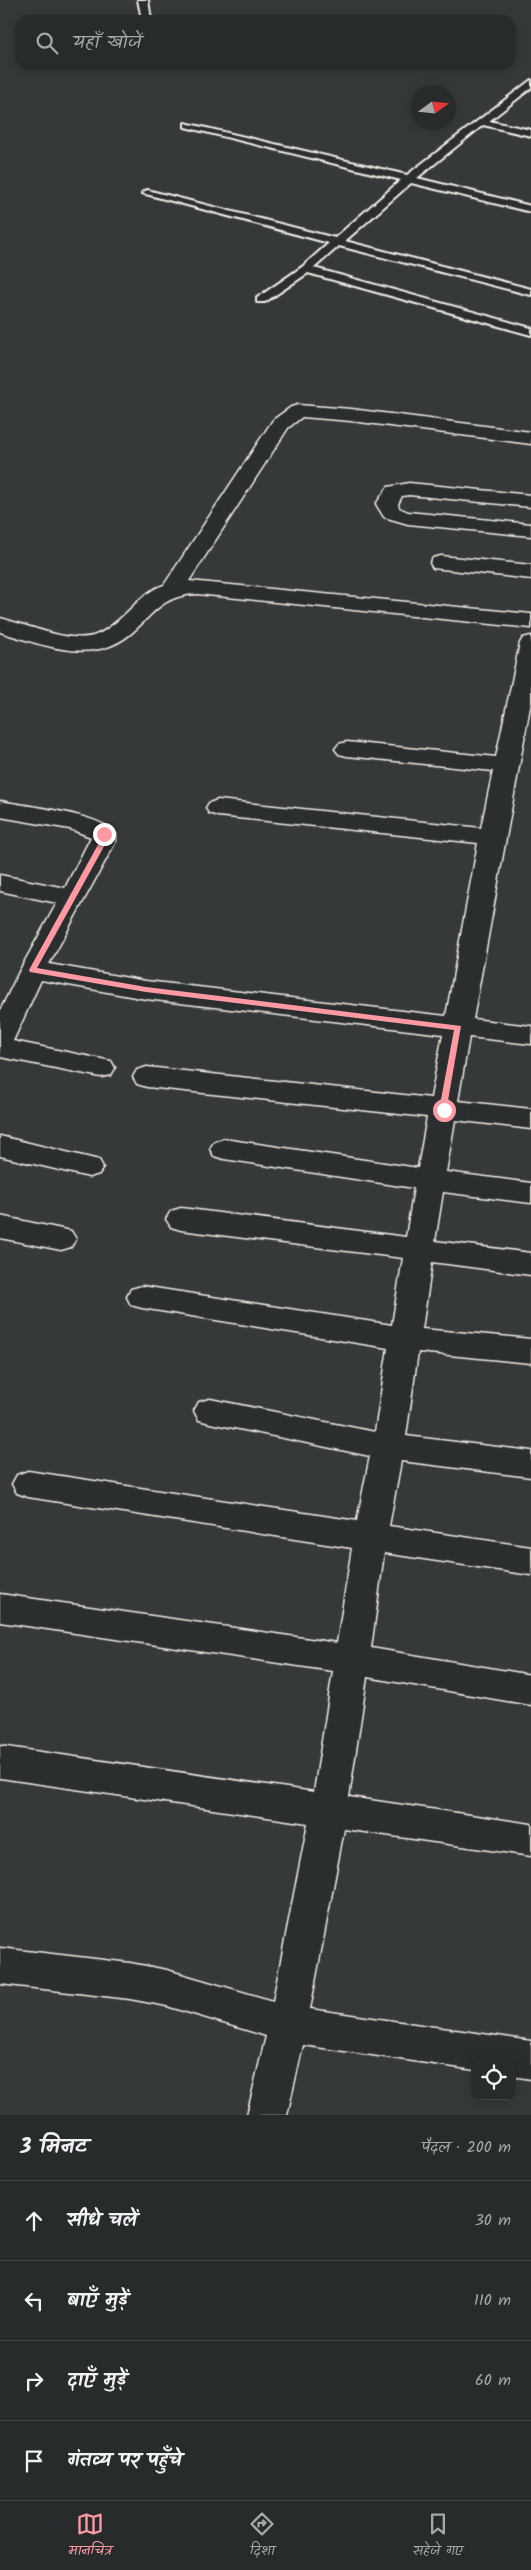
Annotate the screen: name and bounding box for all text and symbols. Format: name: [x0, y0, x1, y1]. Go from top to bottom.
search box: [15, 15, 516, 70]
text: यहाँ खोजें: [73, 28, 142, 58]
icon: search: [33, 29, 61, 57]
north arrow: [411, 85, 456, 130]
route end: [93, 823, 116, 846]
route start: [433, 1099, 456, 1122]
map controls: [471, 2055, 516, 2100]
button: locate: [471, 2055, 516, 2100]
text: 3 मिनट: [20, 2131, 87, 2164]
text: पैदल · 200 m: [422, 2135, 511, 2160]
text: सीधे चलें: [67, 2206, 137, 2236]
icon: ahead: [20, 2207, 48, 2235]
text: 30 m: [475, 2208, 511, 2233]
text: बाएँ मुड़ें: [67, 2286, 128, 2316]
icon: left: [20, 2287, 48, 2315]
text: 110 m: [474, 2288, 511, 2313]
text: दाएँ मुड़ें: [67, 2366, 126, 2396]
icon: right: [20, 2367, 48, 2395]
text: 60 m: [475, 2368, 511, 2393]
text: गंतव्य पर पहुँचे: [67, 2446, 182, 2476]
icon: arrive: [20, 2447, 48, 2475]
tab: मानचित्र: [68, 2510, 112, 2562]
tab: दिशा: [248, 2510, 276, 2562]
tab: सहेजे गए: [413, 2510, 463, 2562]

